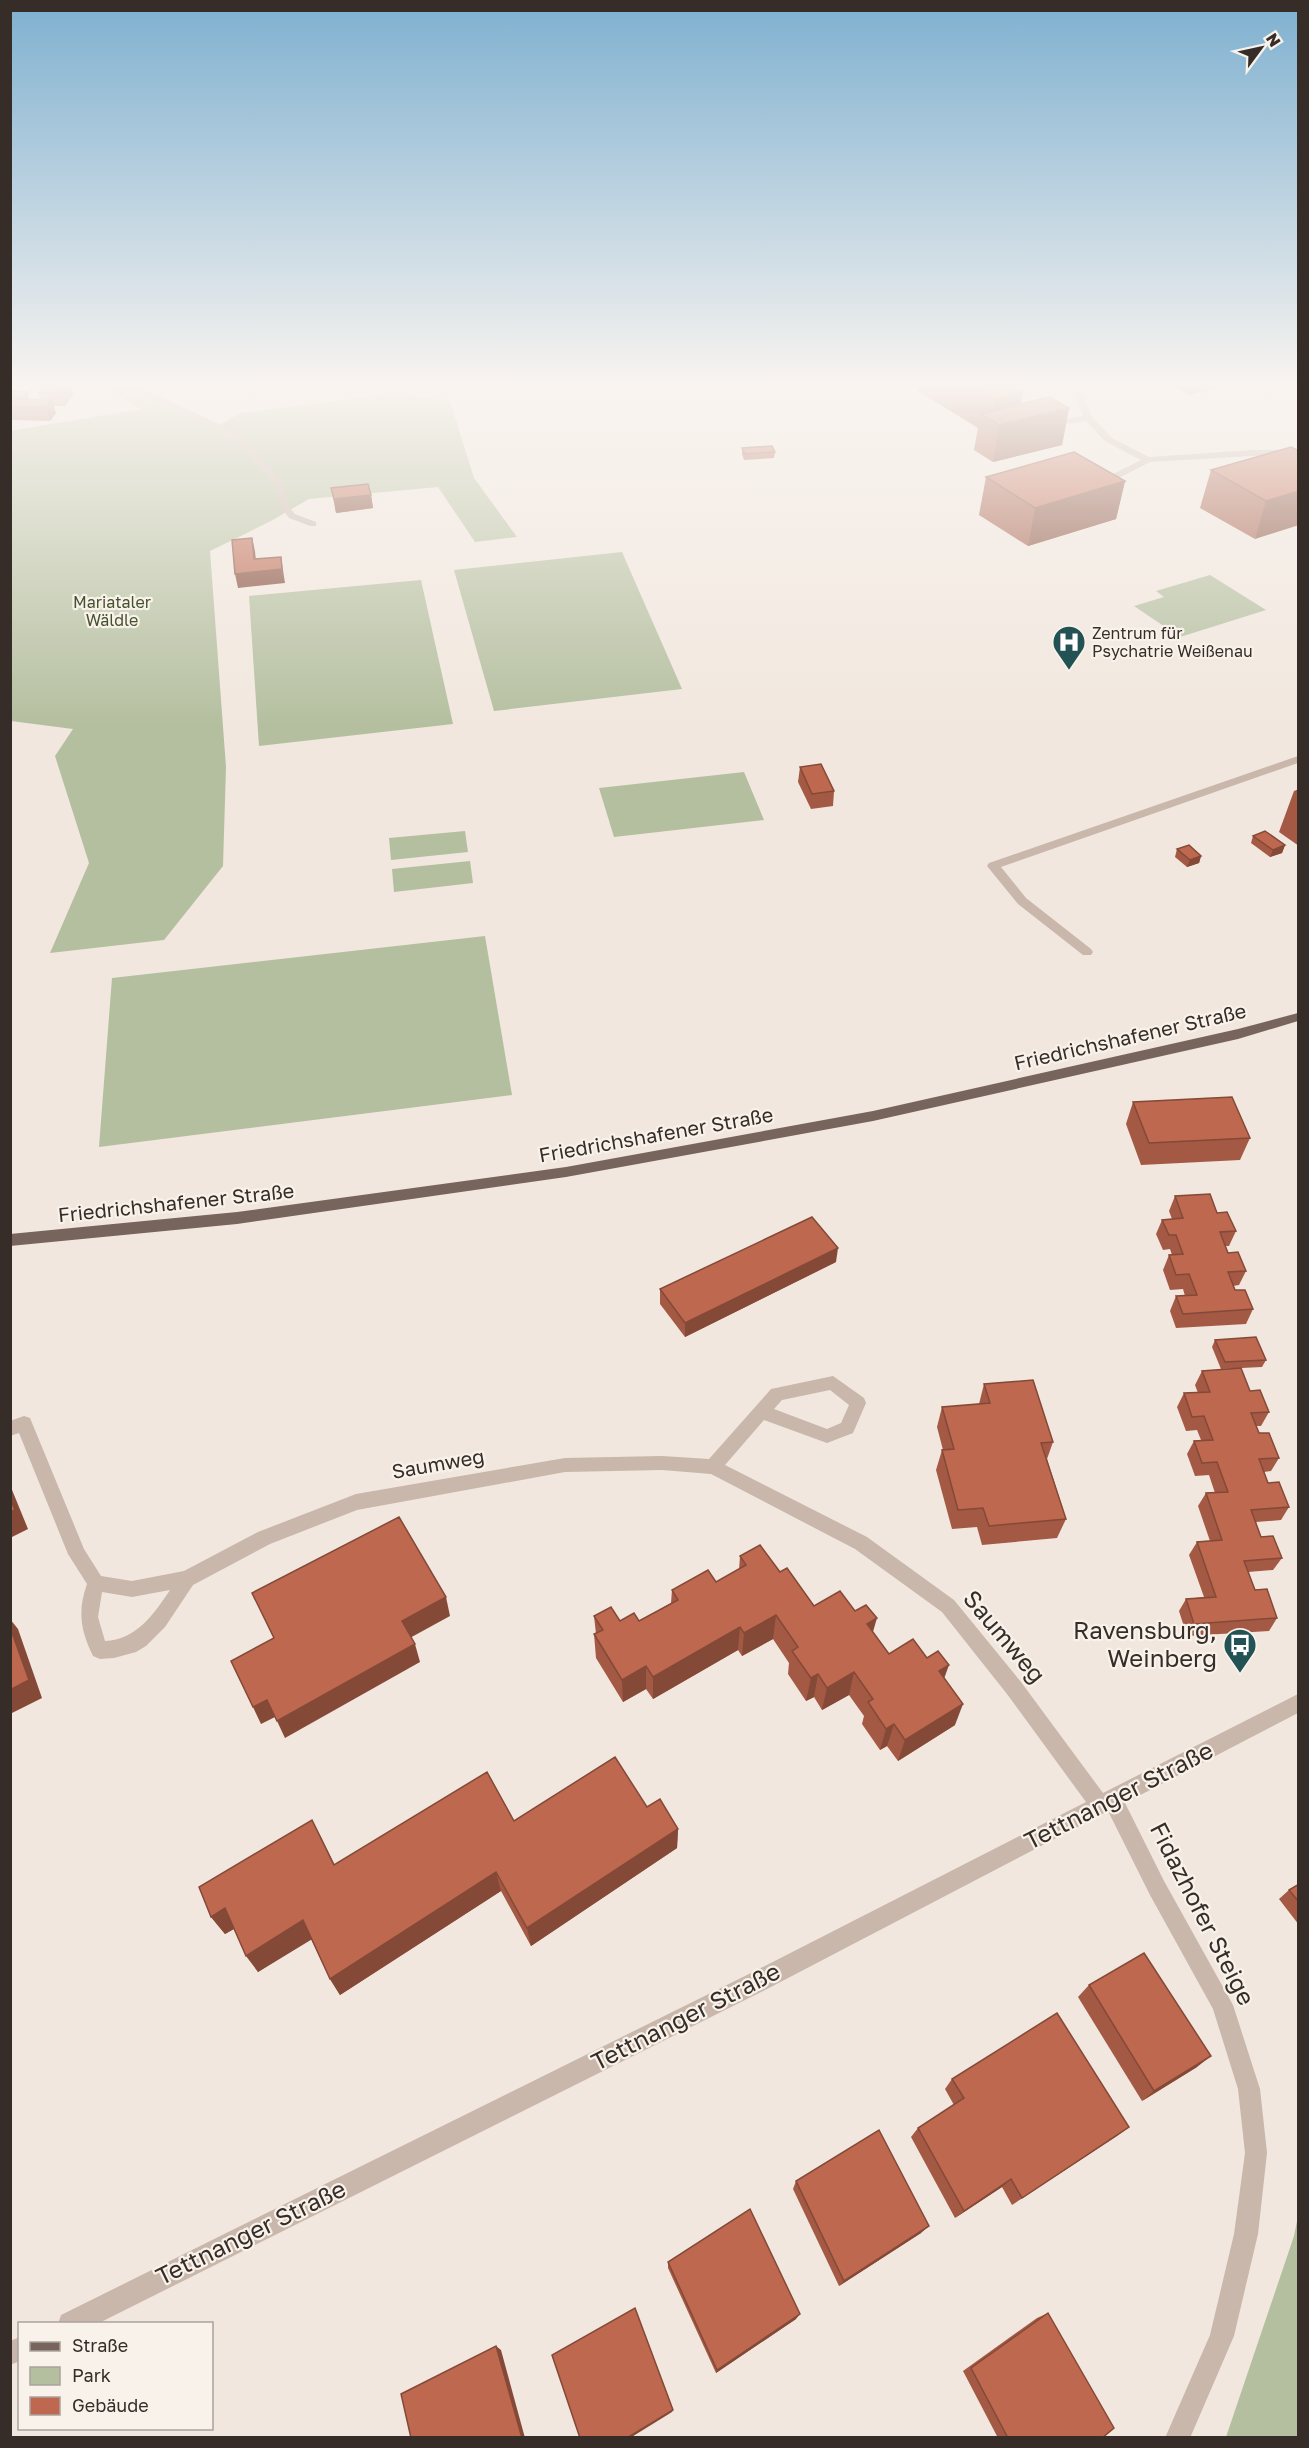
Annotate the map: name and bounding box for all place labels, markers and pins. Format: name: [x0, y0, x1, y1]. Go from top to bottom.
place label: Zentrum für Psychatrie Weißenau: [1092, 623, 1253, 661]
hospital icon: Zentrum für Psychatrie Weißenau: [1051, 624, 1087, 671]
place label: Ravensburg, Weinberg: [1073, 1615, 1217, 1672]
bus stop icon: Ravensburg, Weinberg: [1222, 1627, 1258, 1674]

